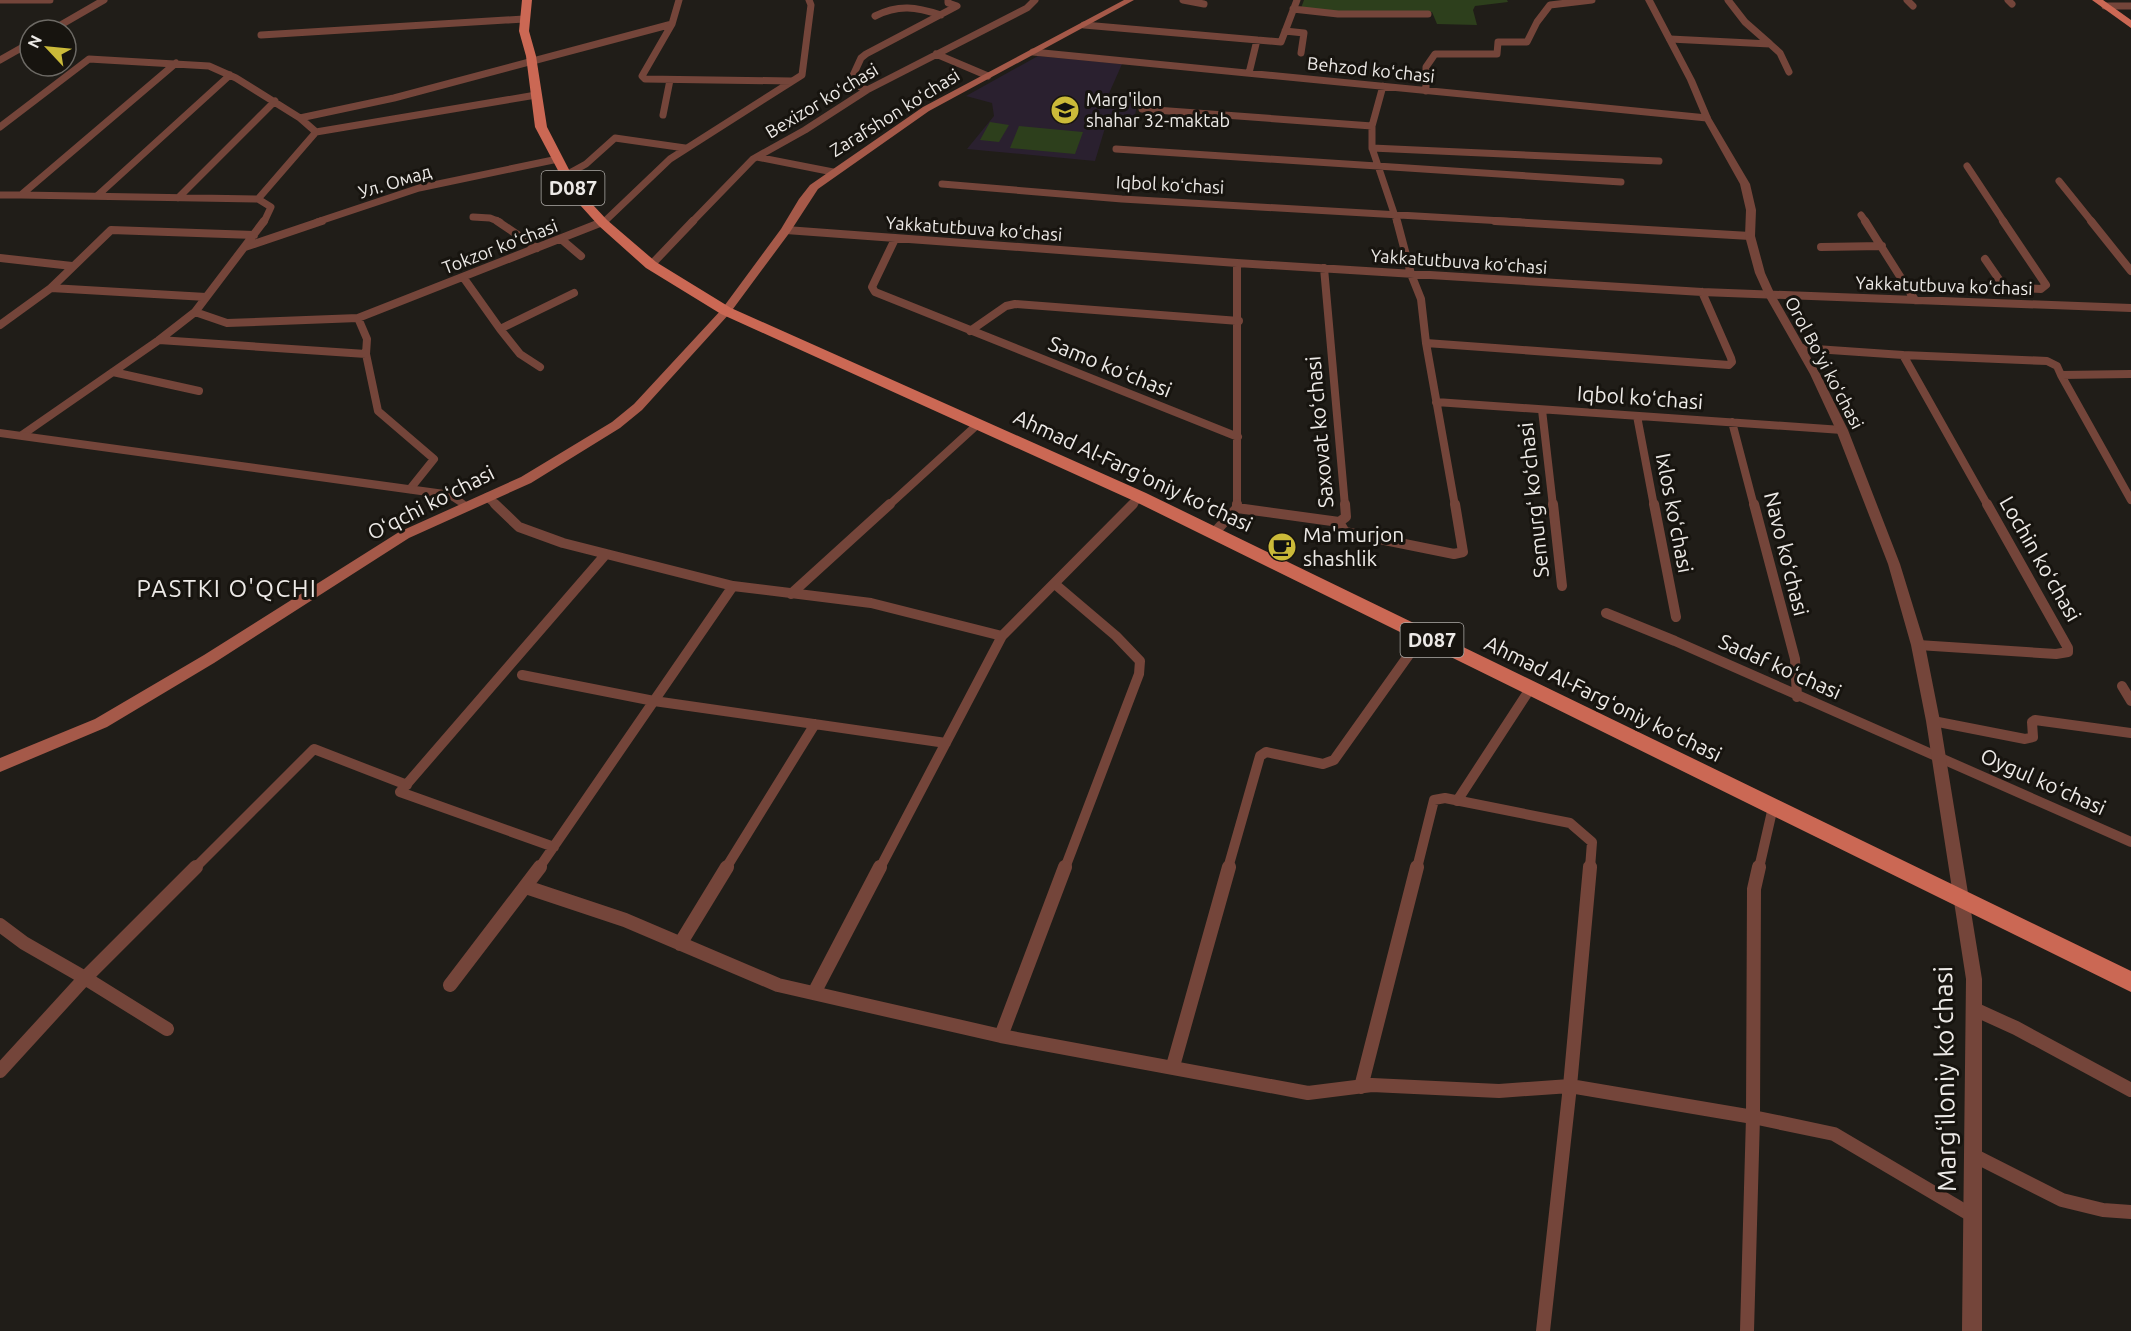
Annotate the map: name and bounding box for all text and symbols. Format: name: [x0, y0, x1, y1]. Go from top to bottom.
north arrow: [18, 18, 78, 78]
text: N: [24, 32, 45, 51]
street label: Behzod koʻchasi: [1306, 52, 1436, 86]
street label: Bexizor koʻchasi: [762, 59, 881, 142]
street label: Zarafshon koʻchasi: [826, 64, 963, 160]
place label: Marg'ilon shahar 32-maktab: [1086, 89, 1230, 130]
school or university icon: Marg'ilon shahar 32-maktab: [1049, 94, 1081, 126]
street label: Ул. Омад: [356, 160, 434, 202]
road number: D087: [542, 171, 604, 205]
street label: Iqbol koʻchasi: [1115, 171, 1225, 197]
street label: Yakkatutbuva koʻchasi: [885, 212, 1063, 244]
street label: Tokzor koʻchasi: [439, 215, 560, 277]
street label: Yakkatutbuva koʻchasi: [1370, 245, 1548, 277]
street label: Yakkatutbuva koʻchasi: [1855, 272, 2033, 298]
street label: Orol Boʻyi koʻchasi: [1782, 293, 1868, 432]
street label: Samo koʻchasi: [1045, 330, 1176, 402]
street label: Saxovat koʻchasi: [1300, 355, 1338, 509]
street label: Iqbol koʻchasi: [1576, 381, 1704, 413]
street label: Ahmad Al-Fargʻoniy koʻchasi: [1010, 404, 1257, 536]
street label: Semurgʻ koʻchasi: [1513, 421, 1553, 579]
street label: Ixlos koʻchasi: [1652, 451, 1698, 575]
street label: Oʻqchi koʻchasi: [363, 460, 498, 544]
street label: Navo koʻchasi: [1760, 489, 1814, 618]
street label: Lochin koʻchasi: [1995, 492, 2086, 625]
place label: Ma'murjon shashlik: [1303, 522, 1404, 570]
cafe icon: Ma'murjon shashlik: [1266, 531, 1298, 563]
district label: PASTKI O'QCHI: [136, 575, 318, 602]
road number: D087: [1400, 623, 1464, 657]
street label: Sadaf koʻchasi: [1715, 628, 1845, 704]
street label: Ahmad Al-Fargʻoniy koʻchasi: [1481, 630, 1726, 766]
street label: Oygul koʻchasi: [1977, 743, 2110, 819]
street label: Margʻiloniy koʻchasi: [1928, 966, 1961, 1192]

